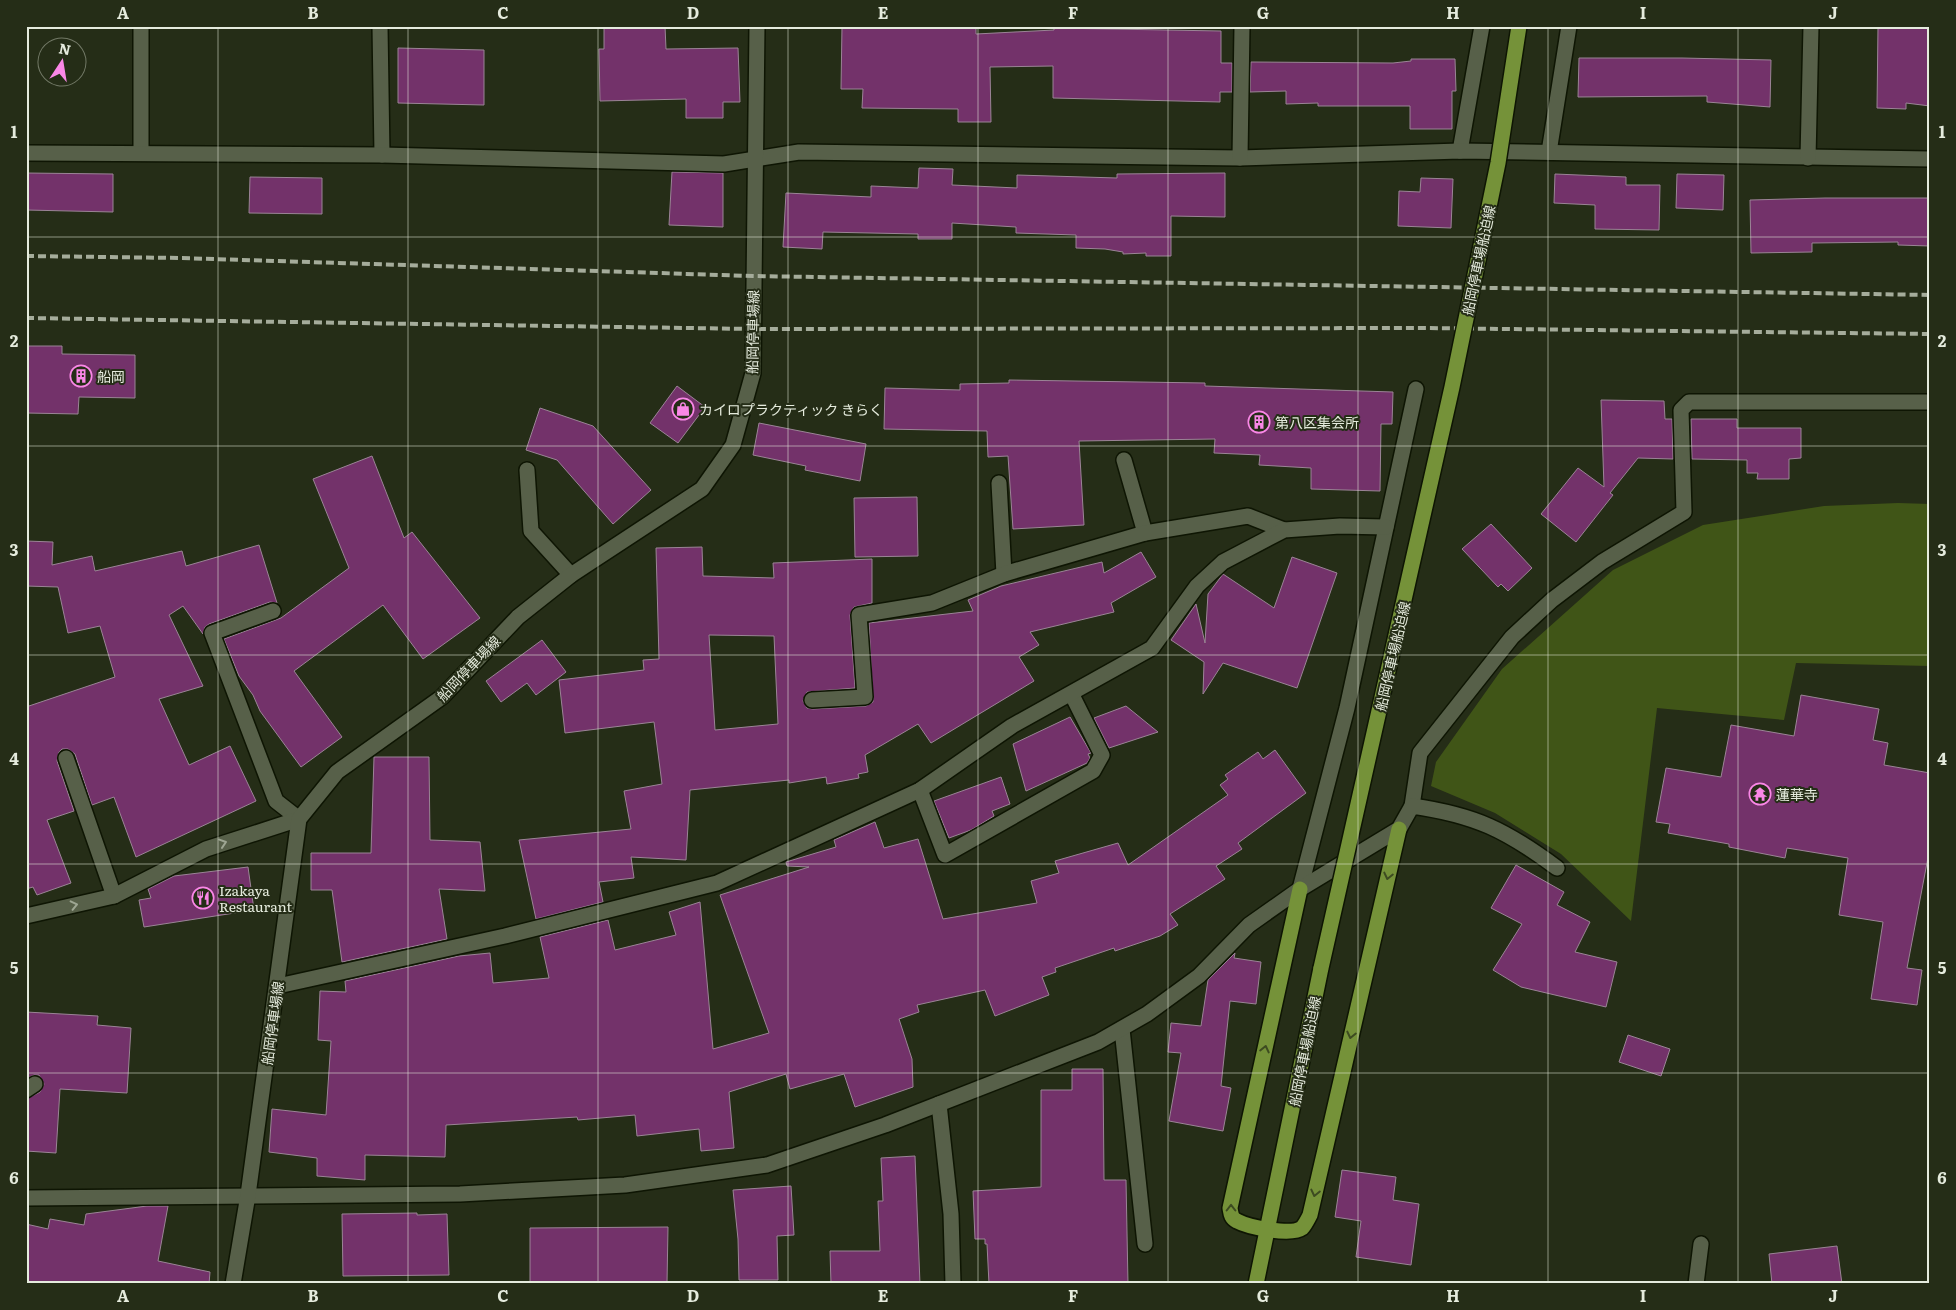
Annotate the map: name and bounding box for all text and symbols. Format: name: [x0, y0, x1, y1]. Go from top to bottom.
text: A: [117, 0, 129, 24]
text: B: [307, 0, 319, 24]
text: C: [497, 0, 509, 24]
text: D: [687, 0, 699, 24]
text: E: [878, 0, 889, 24]
text: F: [1068, 0, 1078, 24]
text: G: [1257, 0, 1269, 24]
text: H: [1446, 0, 1460, 24]
text: I: [1640, 0, 1646, 24]
text: J: [1828, 0, 1838, 24]
text: N: [57, 37, 73, 59]
north arrow: [38, 38, 88, 88]
text: 1: [11, 119, 18, 143]
text: 1: [1939, 119, 1946, 143]
street label: 船岡停車場船迫線: [1457, 203, 1499, 317]
street label: 船岡停車場線: [741, 290, 763, 374]
text: 2: [10, 328, 19, 352]
text: 2: [1938, 328, 1947, 352]
building icon: 船岡: [69, 364, 93, 388]
place label: 船岡: [97, 366, 125, 386]
shop icon: カイロプラクティック きらく: [671, 397, 695, 421]
place label: カイロプラクティック きらく: [699, 399, 883, 419]
building icon: 第八区集会所: [1247, 410, 1271, 434]
place label: 第八区集会所: [1275, 412, 1359, 432]
text: 3: [10, 537, 19, 561]
text: 3: [1938, 537, 1947, 561]
street label: 船岡停車場船迫線: [1370, 599, 1414, 713]
street label: 船岡停車場線: [432, 631, 504, 705]
text: 4: [9, 746, 19, 770]
text: 4: [1937, 746, 1947, 770]
temple icon: 蓮華寺: [1748, 782, 1772, 806]
place label: 蓮華寺: [1776, 784, 1818, 804]
one-way arrow: [218, 839, 227, 849]
one-way arrow: [1383, 872, 1394, 881]
place label: Izakaya Restaurant: [219, 880, 292, 916]
restaurant icon: Izakaya Restaurant: [191, 886, 215, 910]
one-way arrow: [69, 900, 78, 911]
text: 5: [10, 955, 19, 979]
text: 5: [1938, 955, 1947, 979]
street label: 船岡停車場線: [256, 980, 288, 1066]
street label: 船岡停車場船迫線: [1283, 994, 1325, 1108]
one-way arrow: [1347, 1030, 1357, 1039]
one-way arrow: [1259, 1045, 1270, 1053]
text: 6: [9, 1165, 19, 1189]
text: 6: [1937, 1165, 1947, 1189]
one-way arrow: [1310, 1189, 1321, 1197]
one-way arrow: [1226, 1203, 1236, 1211]
text: A: [117, 1283, 129, 1307]
text: B: [307, 1283, 319, 1307]
text: C: [497, 1283, 509, 1307]
text: D: [687, 1283, 699, 1307]
text: E: [878, 1283, 889, 1307]
text: F: [1068, 1283, 1078, 1307]
text: G: [1257, 1283, 1269, 1307]
text: H: [1446, 1283, 1460, 1307]
text: I: [1640, 1283, 1646, 1307]
text: J: [1828, 1283, 1838, 1307]

